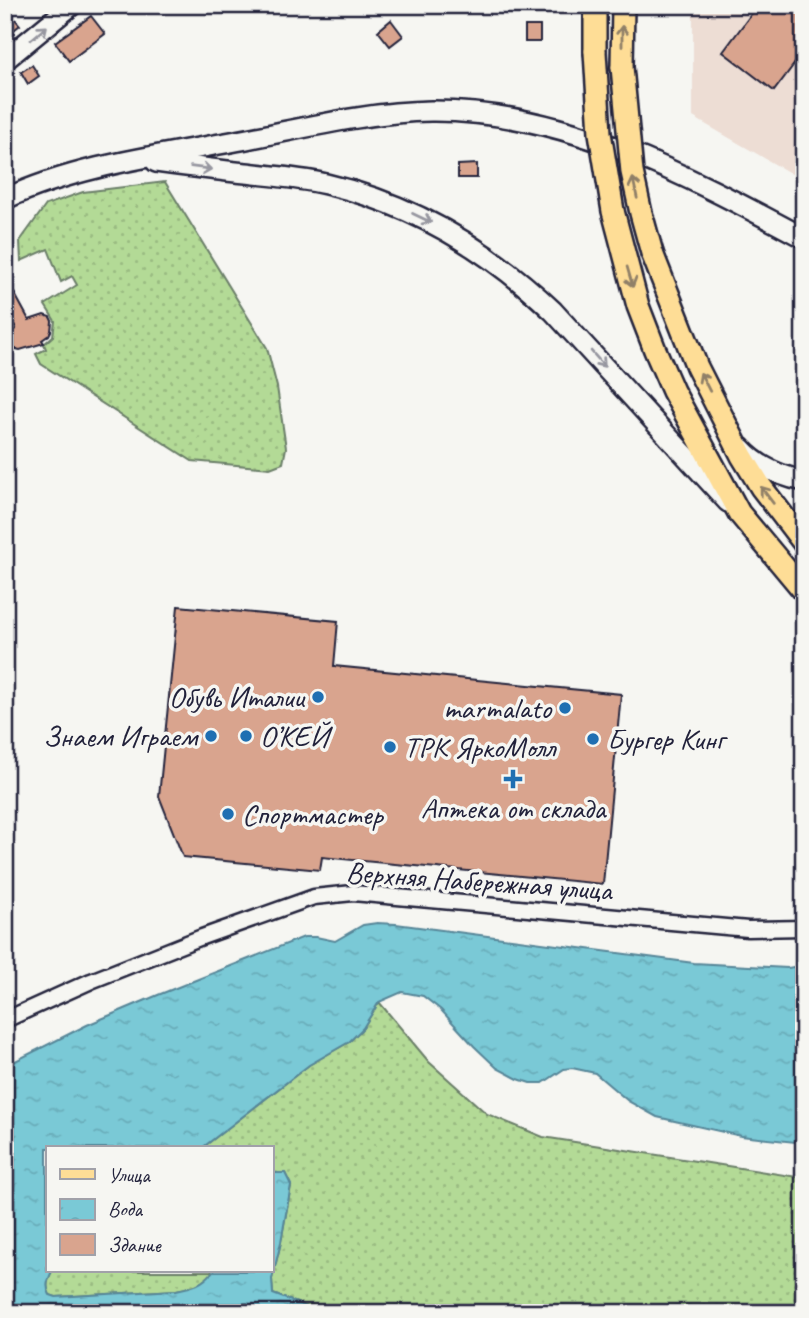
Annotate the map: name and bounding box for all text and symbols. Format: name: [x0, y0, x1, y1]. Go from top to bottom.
one-way arrow: [29, 25, 47, 41]
one-way arrow: [615, 25, 629, 48]
one-way arrow: [190, 161, 212, 174]
one-way arrow: [628, 177, 641, 200]
one-way arrow: [411, 212, 432, 225]
one-way arrow: [625, 266, 638, 288]
one-way arrow: [590, 350, 606, 368]
one-way arrow: [697, 372, 711, 393]
one-way arrow: [760, 486, 774, 505]
place label: Обувь Италии: [169, 678, 306, 716]
marker: Обувь Италии: [310, 689, 326, 705]
place label: marmalato: [444, 689, 552, 727]
marker: marmalato: [557, 700, 573, 716]
place label: Знаем Играем: [43, 717, 200, 755]
place label: О’КЕЙ: [260, 717, 334, 755]
place label: Бургер Кинг: [607, 720, 729, 758]
marker: Знаем Играем: [203, 728, 219, 744]
marker: О’КЕЙ: [238, 728, 254, 744]
place label: ТРК ЯркоМолл: [404, 728, 558, 766]
marker: Бургер Кинг: [585, 731, 601, 747]
marker: ТРК ЯркоМолл: [382, 739, 398, 755]
marker: Аптека от склада: [505, 771, 521, 787]
place label: Аптека от склада: [421, 789, 607, 827]
place label: Спортмастер: [242, 795, 385, 833]
marker: Спортмастер: [220, 806, 236, 822]
street label: Верхняя Набережная улица: [345, 853, 615, 909]
legend: [46, 1146, 273, 1272]
text: Улица: [108, 1162, 151, 1188]
text: Вода: [108, 1196, 144, 1222]
text: Здание: [108, 1232, 162, 1258]

